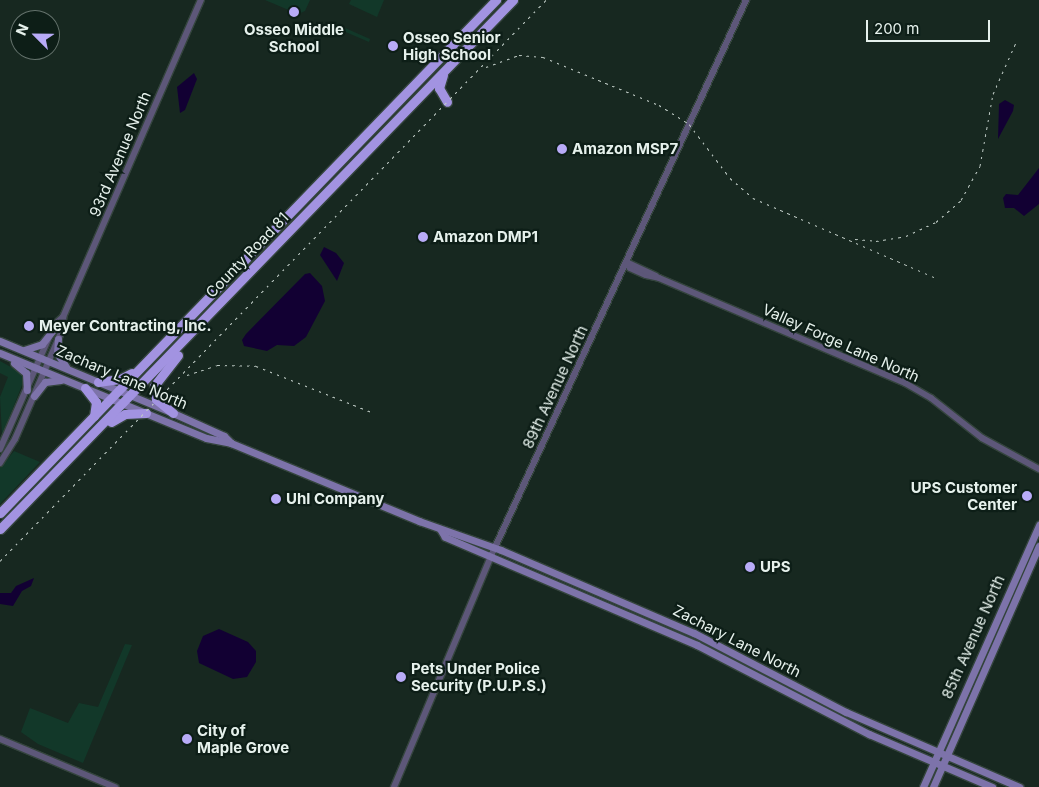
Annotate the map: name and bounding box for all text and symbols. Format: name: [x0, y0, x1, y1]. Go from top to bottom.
marker: Osseo Middle School: [288, 6, 300, 18]
north arrow: [10, 10, 60, 60]
scale bar: [869, 10, 993, 42]
text: 200 m: [874, 19, 919, 38]
place label: Osseo Middle School: [244, 20, 344, 55]
text: N: [12, 21, 32, 38]
place label: Osseo Senior High School: [403, 28, 501, 63]
marker: Osseo Senior High School: [387, 40, 399, 52]
street label: 93rd Avenue North: [85, 89, 155, 219]
place label: Amazon MSP7: [572, 140, 678, 158]
marker: Amazon MSP7: [556, 143, 568, 155]
street label: County Road 81: [202, 209, 292, 301]
place label: Amazon DMP1: [433, 228, 538, 246]
marker: Amazon DMP1: [417, 231, 429, 243]
street label: Valley Forge Lane North: [760, 300, 922, 386]
place label: Meyer Contracting, Inc.: [39, 317, 212, 335]
marker: Meyer Contracting, Inc.: [23, 320, 35, 332]
street label: 89th Avenue North: [519, 323, 591, 451]
street label: Zachary Lane North: [54, 341, 190, 413]
place label: UPS Customer Center: [911, 478, 1017, 513]
place label: Uhl Company: [286, 490, 384, 508]
marker: UPS Customer Center: [1021, 490, 1033, 502]
marker: Uhl Company: [270, 493, 282, 505]
place label: UPS: [760, 558, 791, 576]
marker: UPS: [744, 561, 756, 573]
street label: 85th Avenue North: [938, 572, 1008, 702]
street label: Zachary Lane North: [670, 601, 804, 681]
place label: Pets Under Police Security (P.U.P.S.): [411, 659, 547, 694]
marker: Pets Under Police Security (P.U.P.S.): [395, 671, 407, 683]
place label: City of Maple Grove: [197, 721, 289, 756]
marker: City of Maple Grove: [181, 733, 193, 745]

